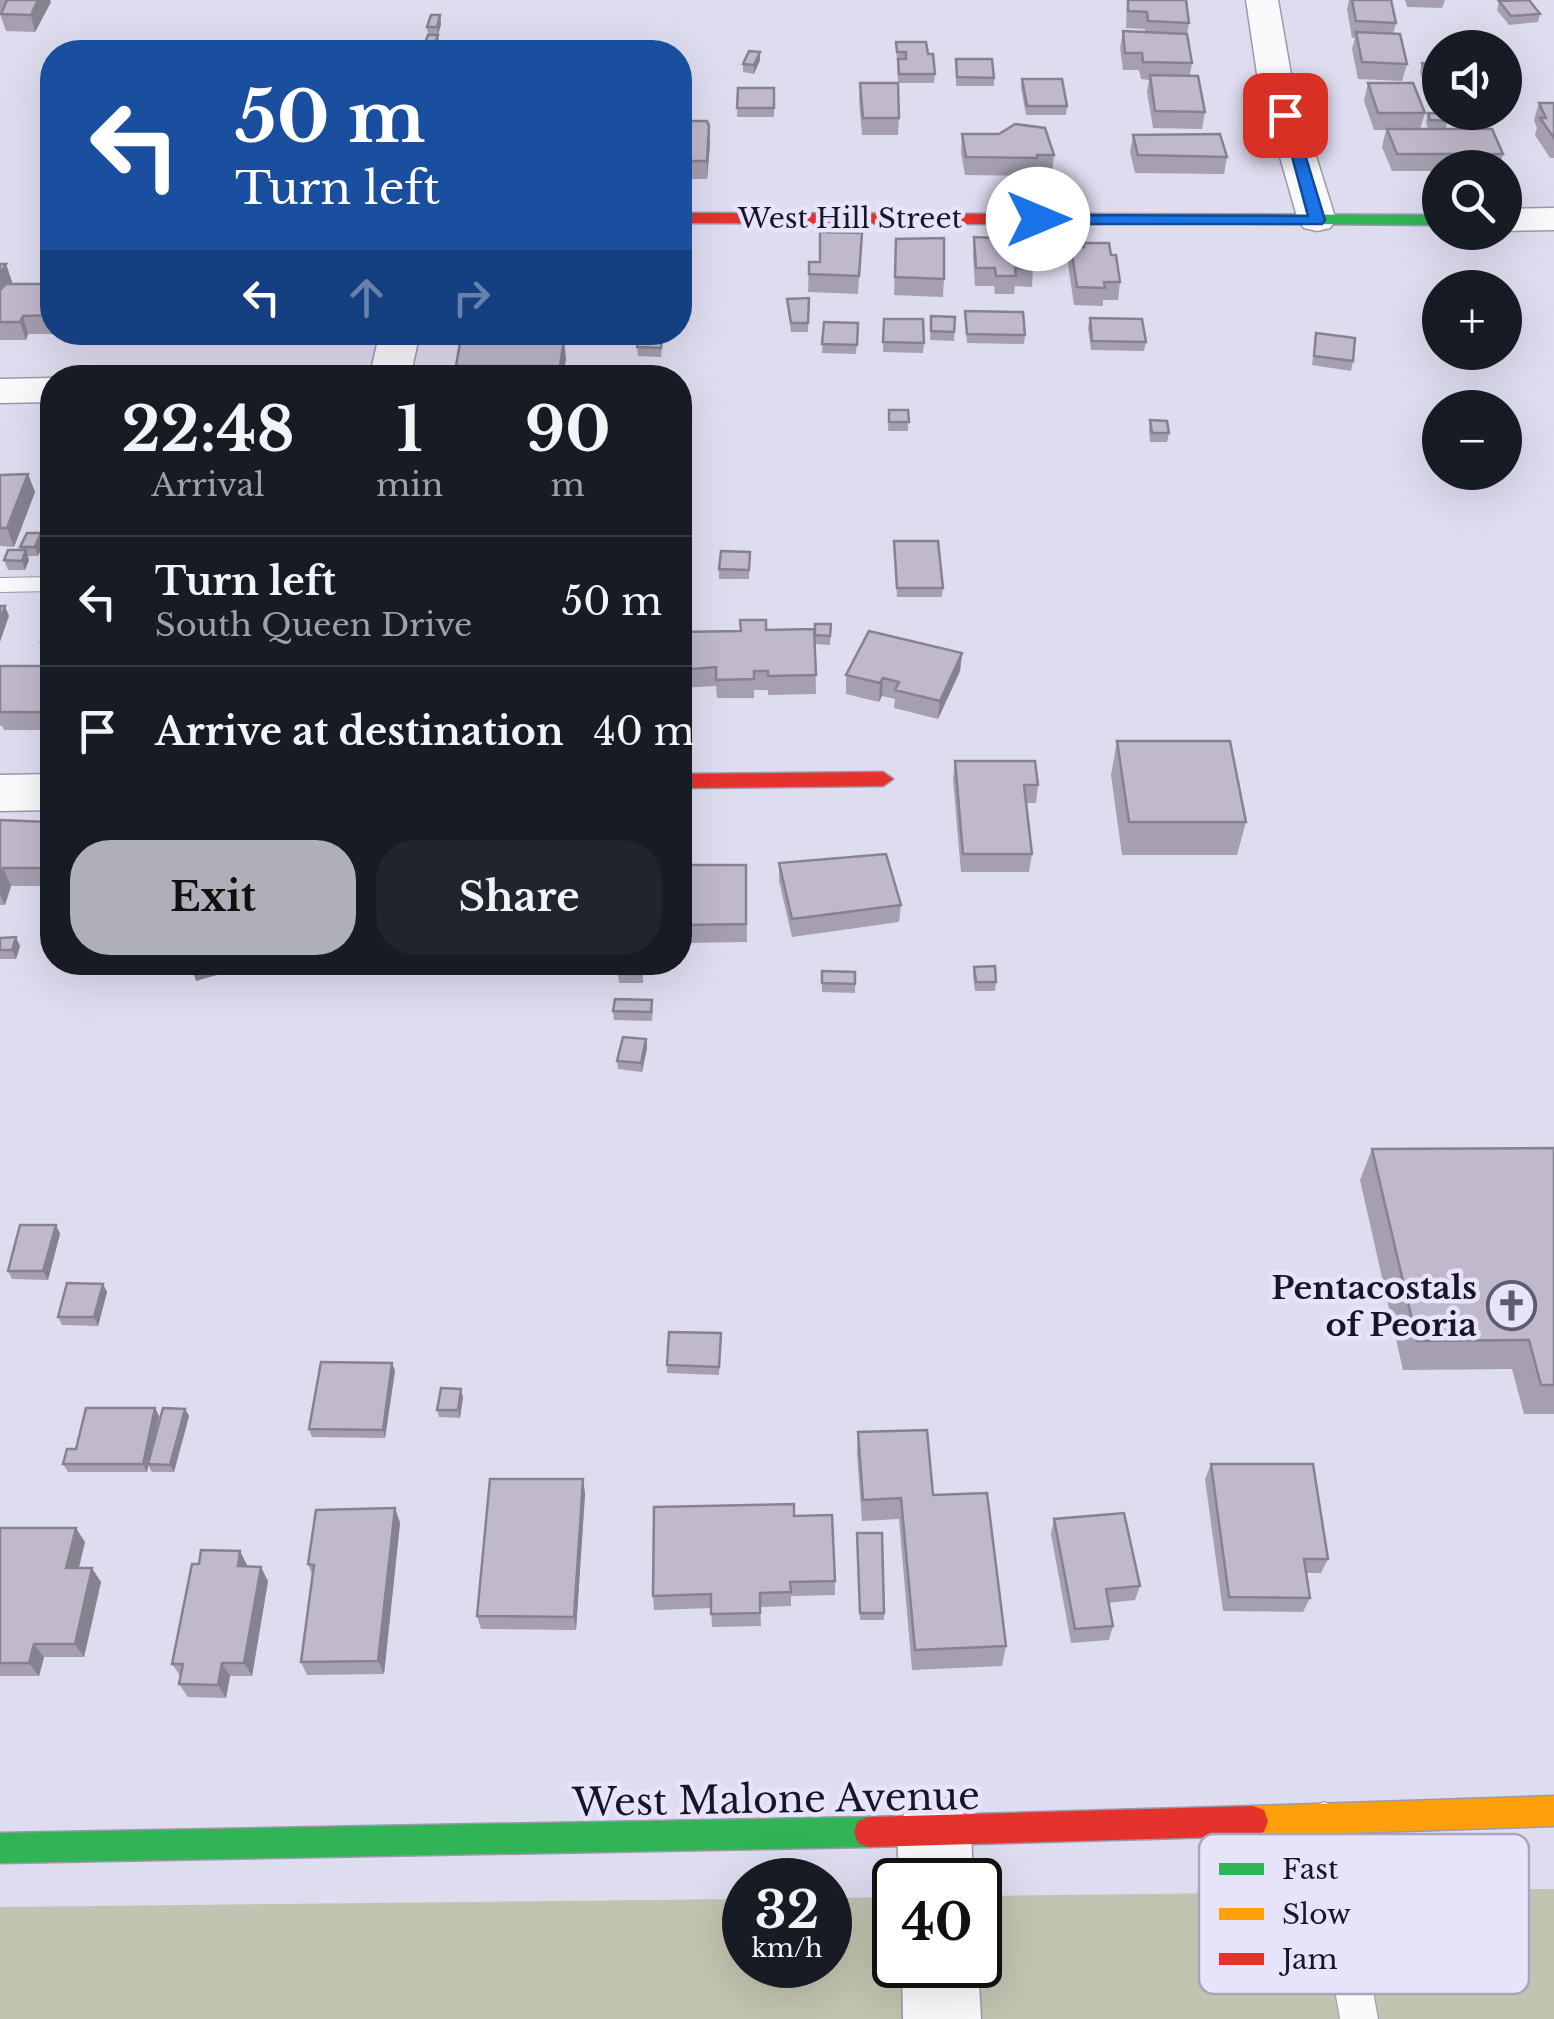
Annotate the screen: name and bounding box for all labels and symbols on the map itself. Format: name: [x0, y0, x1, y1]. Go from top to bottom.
pin: [1243, 73, 1328, 158]
position arrow: [986, 167, 1090, 271]
street label: West Hill Street: [737, 201, 962, 236]
place label: Pentacostals of Peoria: [1271, 1268, 1477, 1345]
church icon: Pentacostals of Peoria: [1486, 1280, 1538, 1332]
street label: West Malone Avenue: [571, 1772, 980, 1826]
legend: [1199, 1834, 1529, 1994]
text: Fast: [1282, 1852, 1339, 1887]
speed limit sign: 40: [872, 1858, 1002, 1988]
text: Slow: [1282, 1897, 1351, 1932]
text: Jam: [1278, 1942, 1338, 1977]

